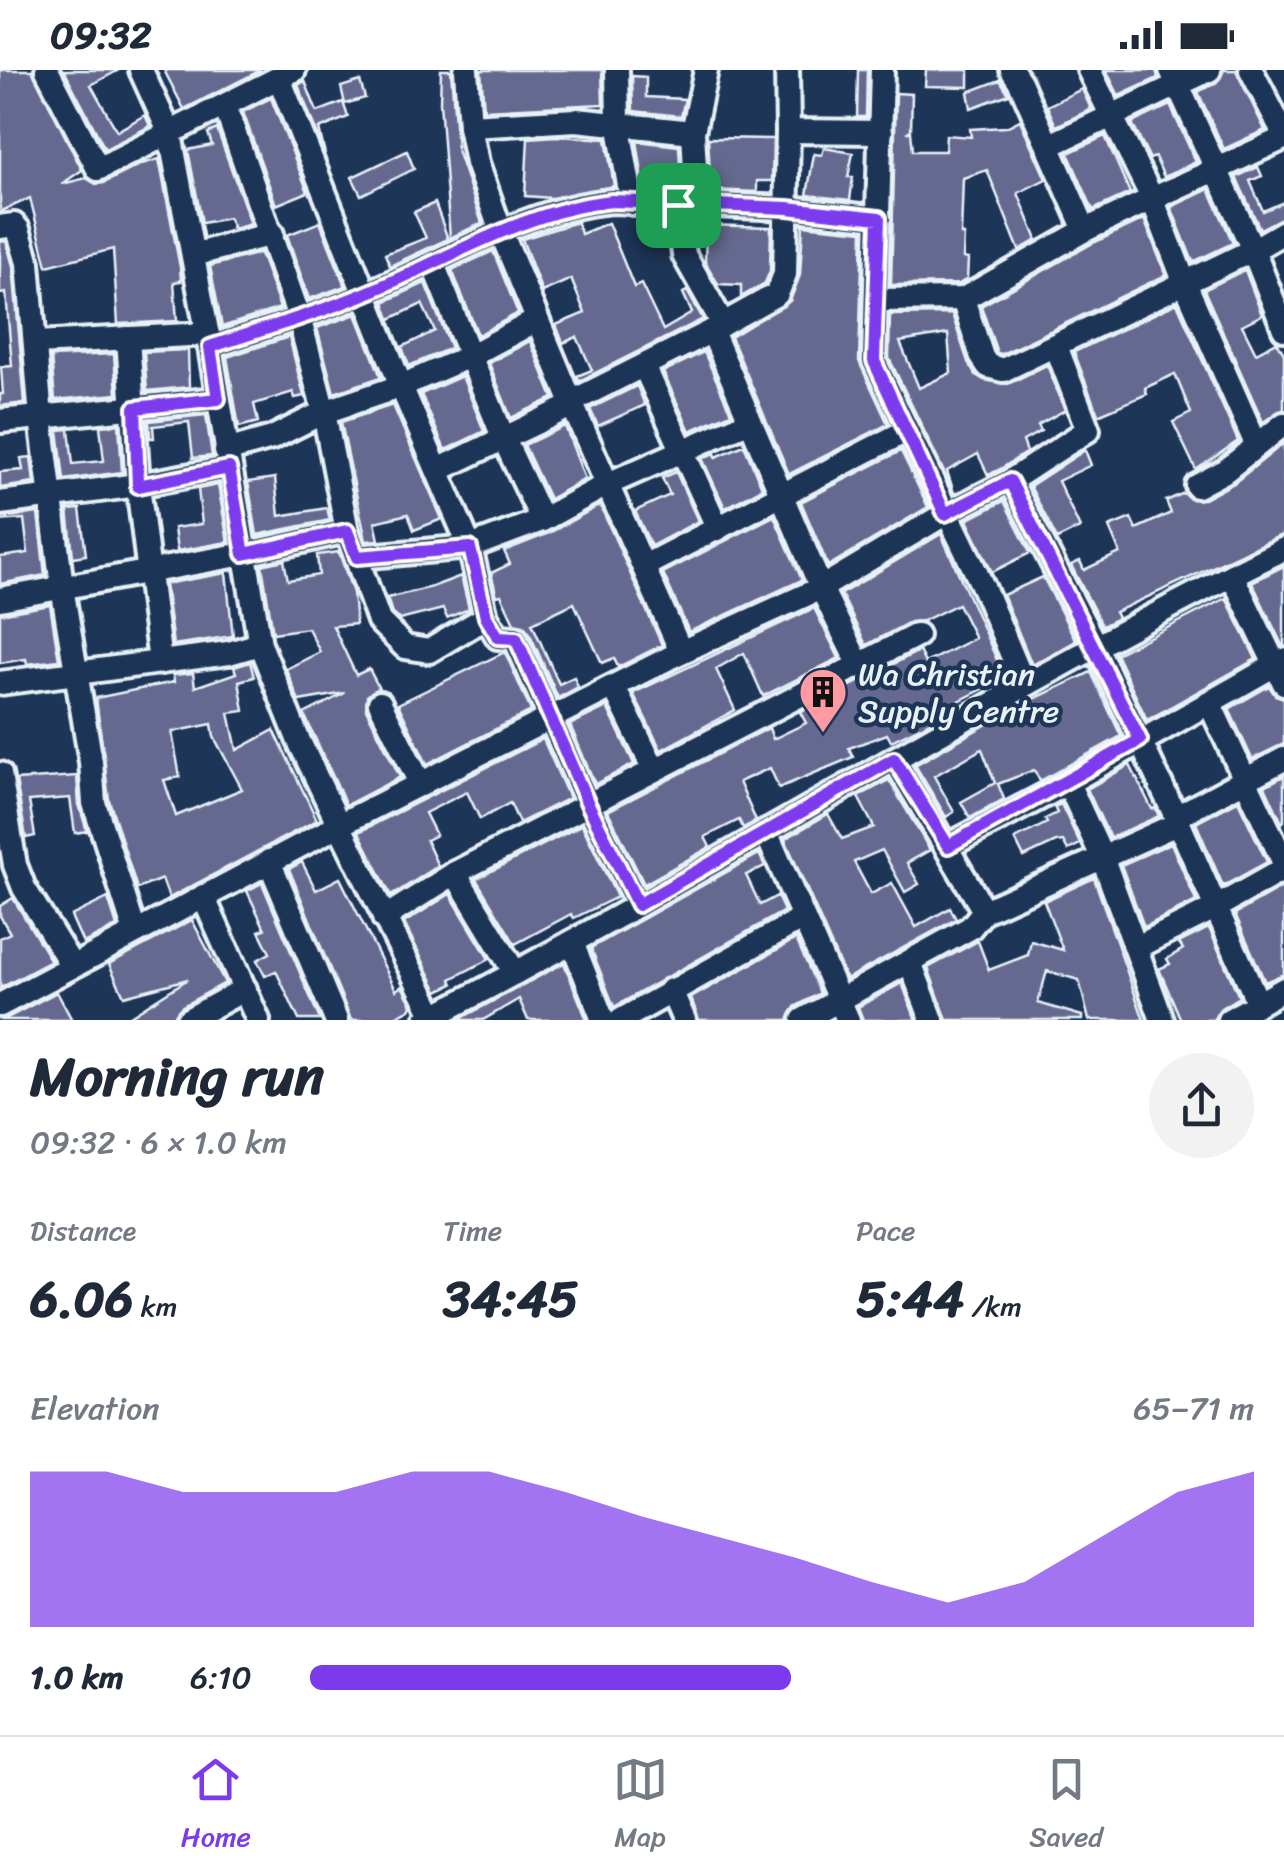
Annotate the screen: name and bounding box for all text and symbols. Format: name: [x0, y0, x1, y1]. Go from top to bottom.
text: 09:32: [50, 2, 152, 69]
pin: [636, 163, 721, 248]
icon: arrive: [651, 178, 706, 233]
place label: Wa Christian Supply Centre: [858, 646, 1059, 740]
building icon: Wa Christian Supply Centre: [797, 666, 849, 734]
text: Morning run: [30, 1028, 324, 1125]
button: share: [1149, 1053, 1254, 1158]
text: 09:32 · 6 × 1.0 km: [30, 1114, 287, 1171]
text: Distance: [30, 1206, 136, 1255]
text: Time: [443, 1206, 502, 1255]
text: Pace: [856, 1206, 915, 1255]
text: 6.06: [30, 1255, 134, 1344]
text: 34:45: [443, 1255, 579, 1344]
text: 5:44: [856, 1255, 964, 1344]
text: km: [134, 1282, 177, 1331]
text: /km: [964, 1282, 1022, 1331]
text: Elevation: [30, 1380, 160, 1437]
text: 65–71 m: [1133, 1380, 1254, 1437]
text: 1.0 km: [30, 1649, 124, 1706]
text: 6:10: [190, 1649, 252, 1706]
tab: Home: [181, 1752, 251, 1861]
tab: Map: [613, 1752, 668, 1861]
tab: Saved: [1029, 1752, 1103, 1861]

